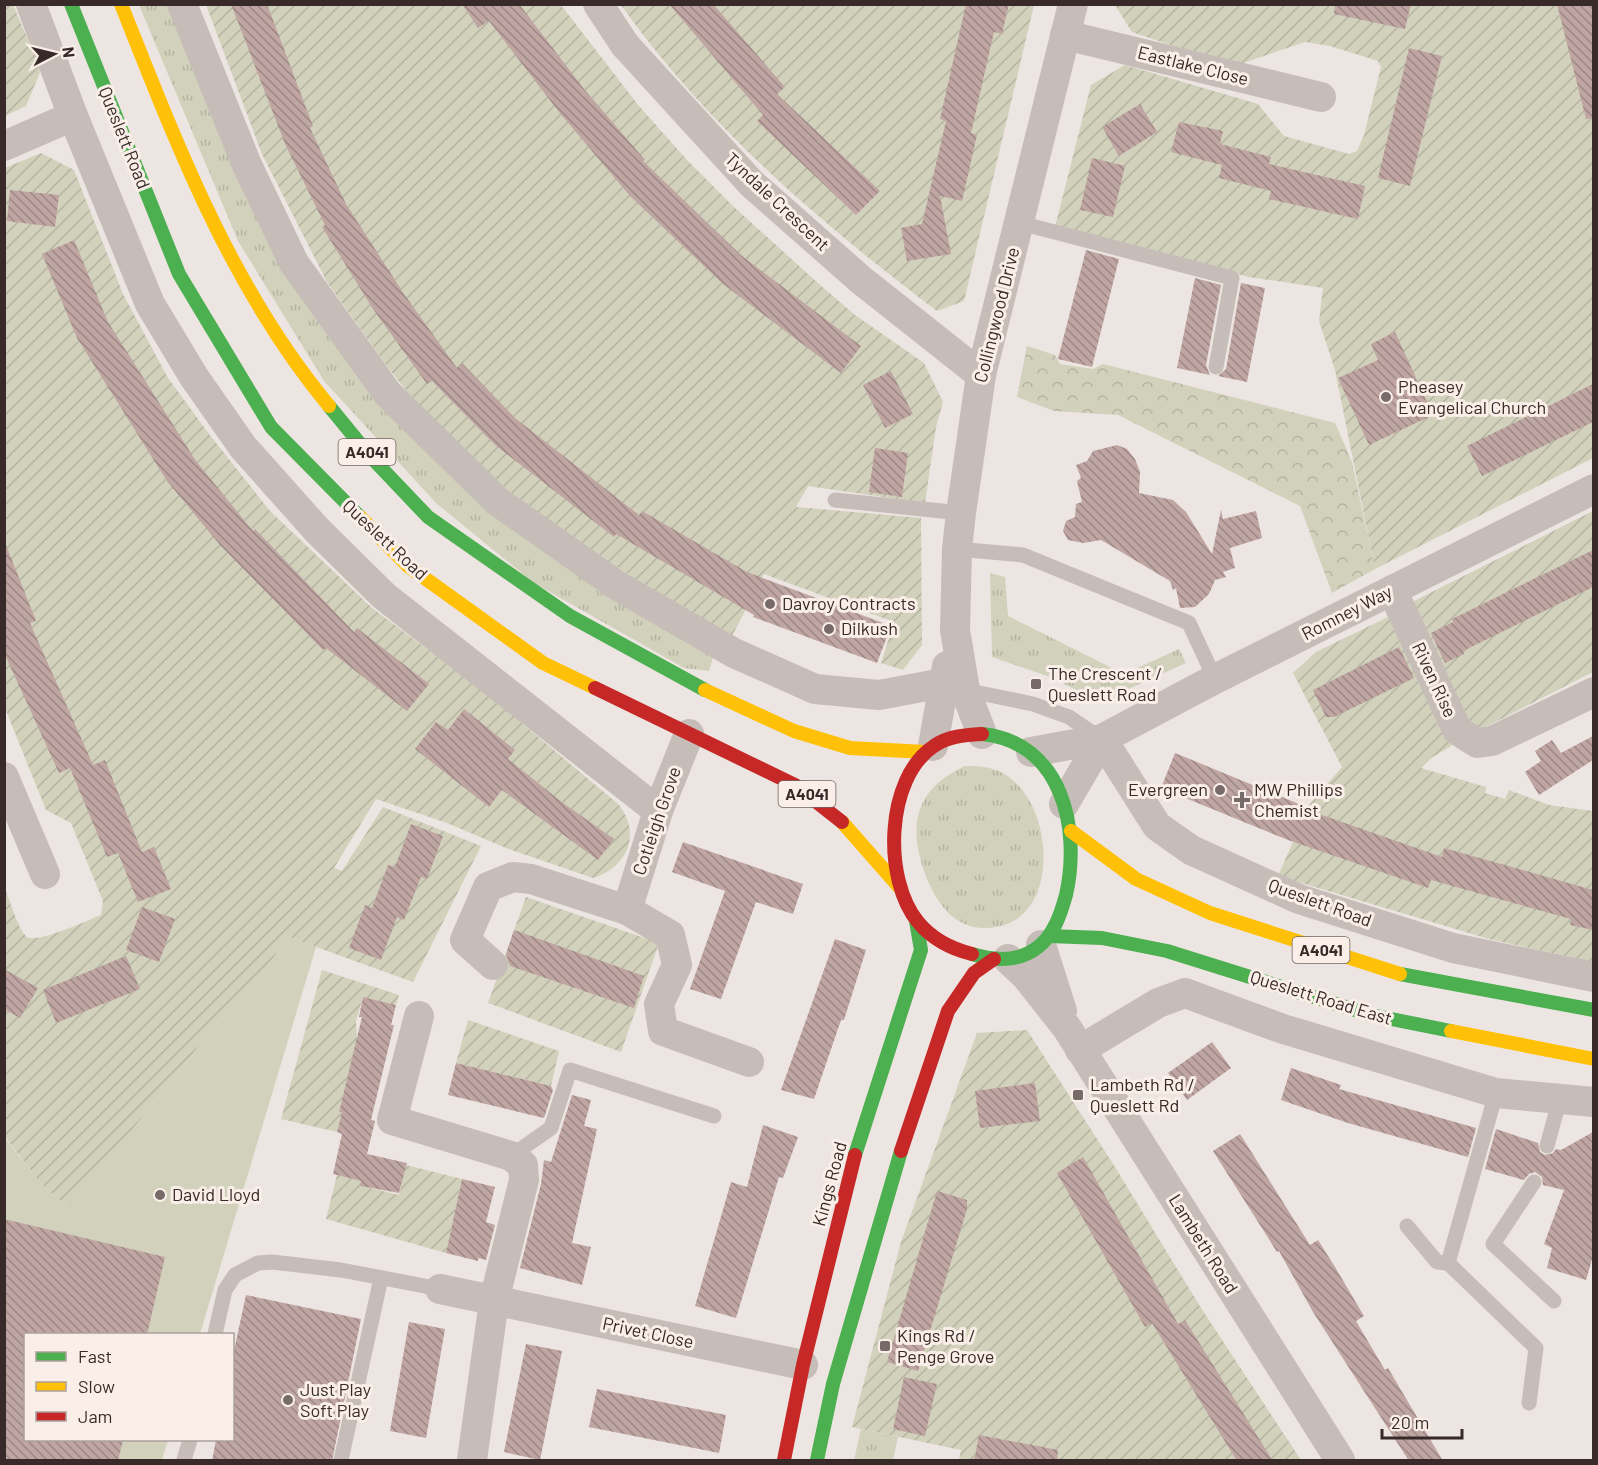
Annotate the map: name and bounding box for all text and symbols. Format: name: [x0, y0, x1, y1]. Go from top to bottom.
north arrow: [24, 24, 84, 84]
street label: Eastlake Close: [1135, 41, 1251, 89]
text: N: [59, 46, 79, 59]
street label: Queslett Road: [94, 83, 155, 192]
street label: Tyndale Crescent: [721, 147, 834, 255]
street label: Collingwood Drive: [969, 245, 1023, 385]
place label: Pheasey Evangelical Church: [1398, 375, 1546, 418]
marker: Pheasey Evangelical Church: [1379, 390, 1393, 404]
road number: A4041: [338, 439, 395, 465]
street label: Queslett Road: [339, 494, 433, 584]
street label: Romney Way: [1298, 580, 1396, 644]
place label: Davroy Contracts: [782, 592, 916, 614]
marker: Davroy Contracts: [763, 597, 777, 611]
place label: Dilkush: [841, 617, 898, 639]
marker: Dilkush: [822, 622, 836, 636]
street label: Riven Rise: [1408, 638, 1462, 721]
place label: The Crescent / Queslett Road: [1048, 662, 1162, 705]
marker: The Crescent / Queslett Road: [1029, 677, 1043, 691]
street label: Cotleigh Grove: [627, 764, 685, 878]
place label: Evergreen: [1128, 778, 1208, 800]
place label: MW Phillips Chemist: [1254, 778, 1343, 821]
road number: A4041: [778, 781, 836, 807]
marker: Evergreen: [1213, 783, 1227, 797]
marker: MW Phillips Chemist: [1235, 793, 1249, 807]
street label: Queslett Road: [1266, 873, 1375, 931]
road number: A4041: [1292, 937, 1350, 963]
street label: Queslett Road East: [1248, 965, 1395, 1029]
place label: Lambeth Rd / Queslett Rd: [1090, 1073, 1195, 1116]
marker: Lambeth Rd / Queslett Rd: [1071, 1088, 1085, 1102]
street label: Kings Road: [807, 1139, 851, 1229]
place label: David Lloyd: [172, 1183, 260, 1205]
marker: David Lloyd: [153, 1188, 167, 1202]
street label: Lambeth Road: [1165, 1190, 1243, 1297]
street label: Privet Close: [601, 1312, 696, 1352]
place label: Kings Rd / Penge Grove: [897, 1324, 994, 1367]
legend: [24, 1333, 234, 1441]
marker: Kings Rd / Penge Grove: [878, 1339, 892, 1353]
text: Fast: [78, 1345, 112, 1367]
text: Slow: [78, 1375, 115, 1397]
place label: Just Play Soft Play: [300, 1378, 371, 1421]
marker: Just Play Soft Play: [281, 1393, 295, 1407]
scale bar: [1382, 1402, 1462, 1440]
text: Jam: [78, 1405, 112, 1427]
text: 20 m: [1391, 1411, 1429, 1433]

